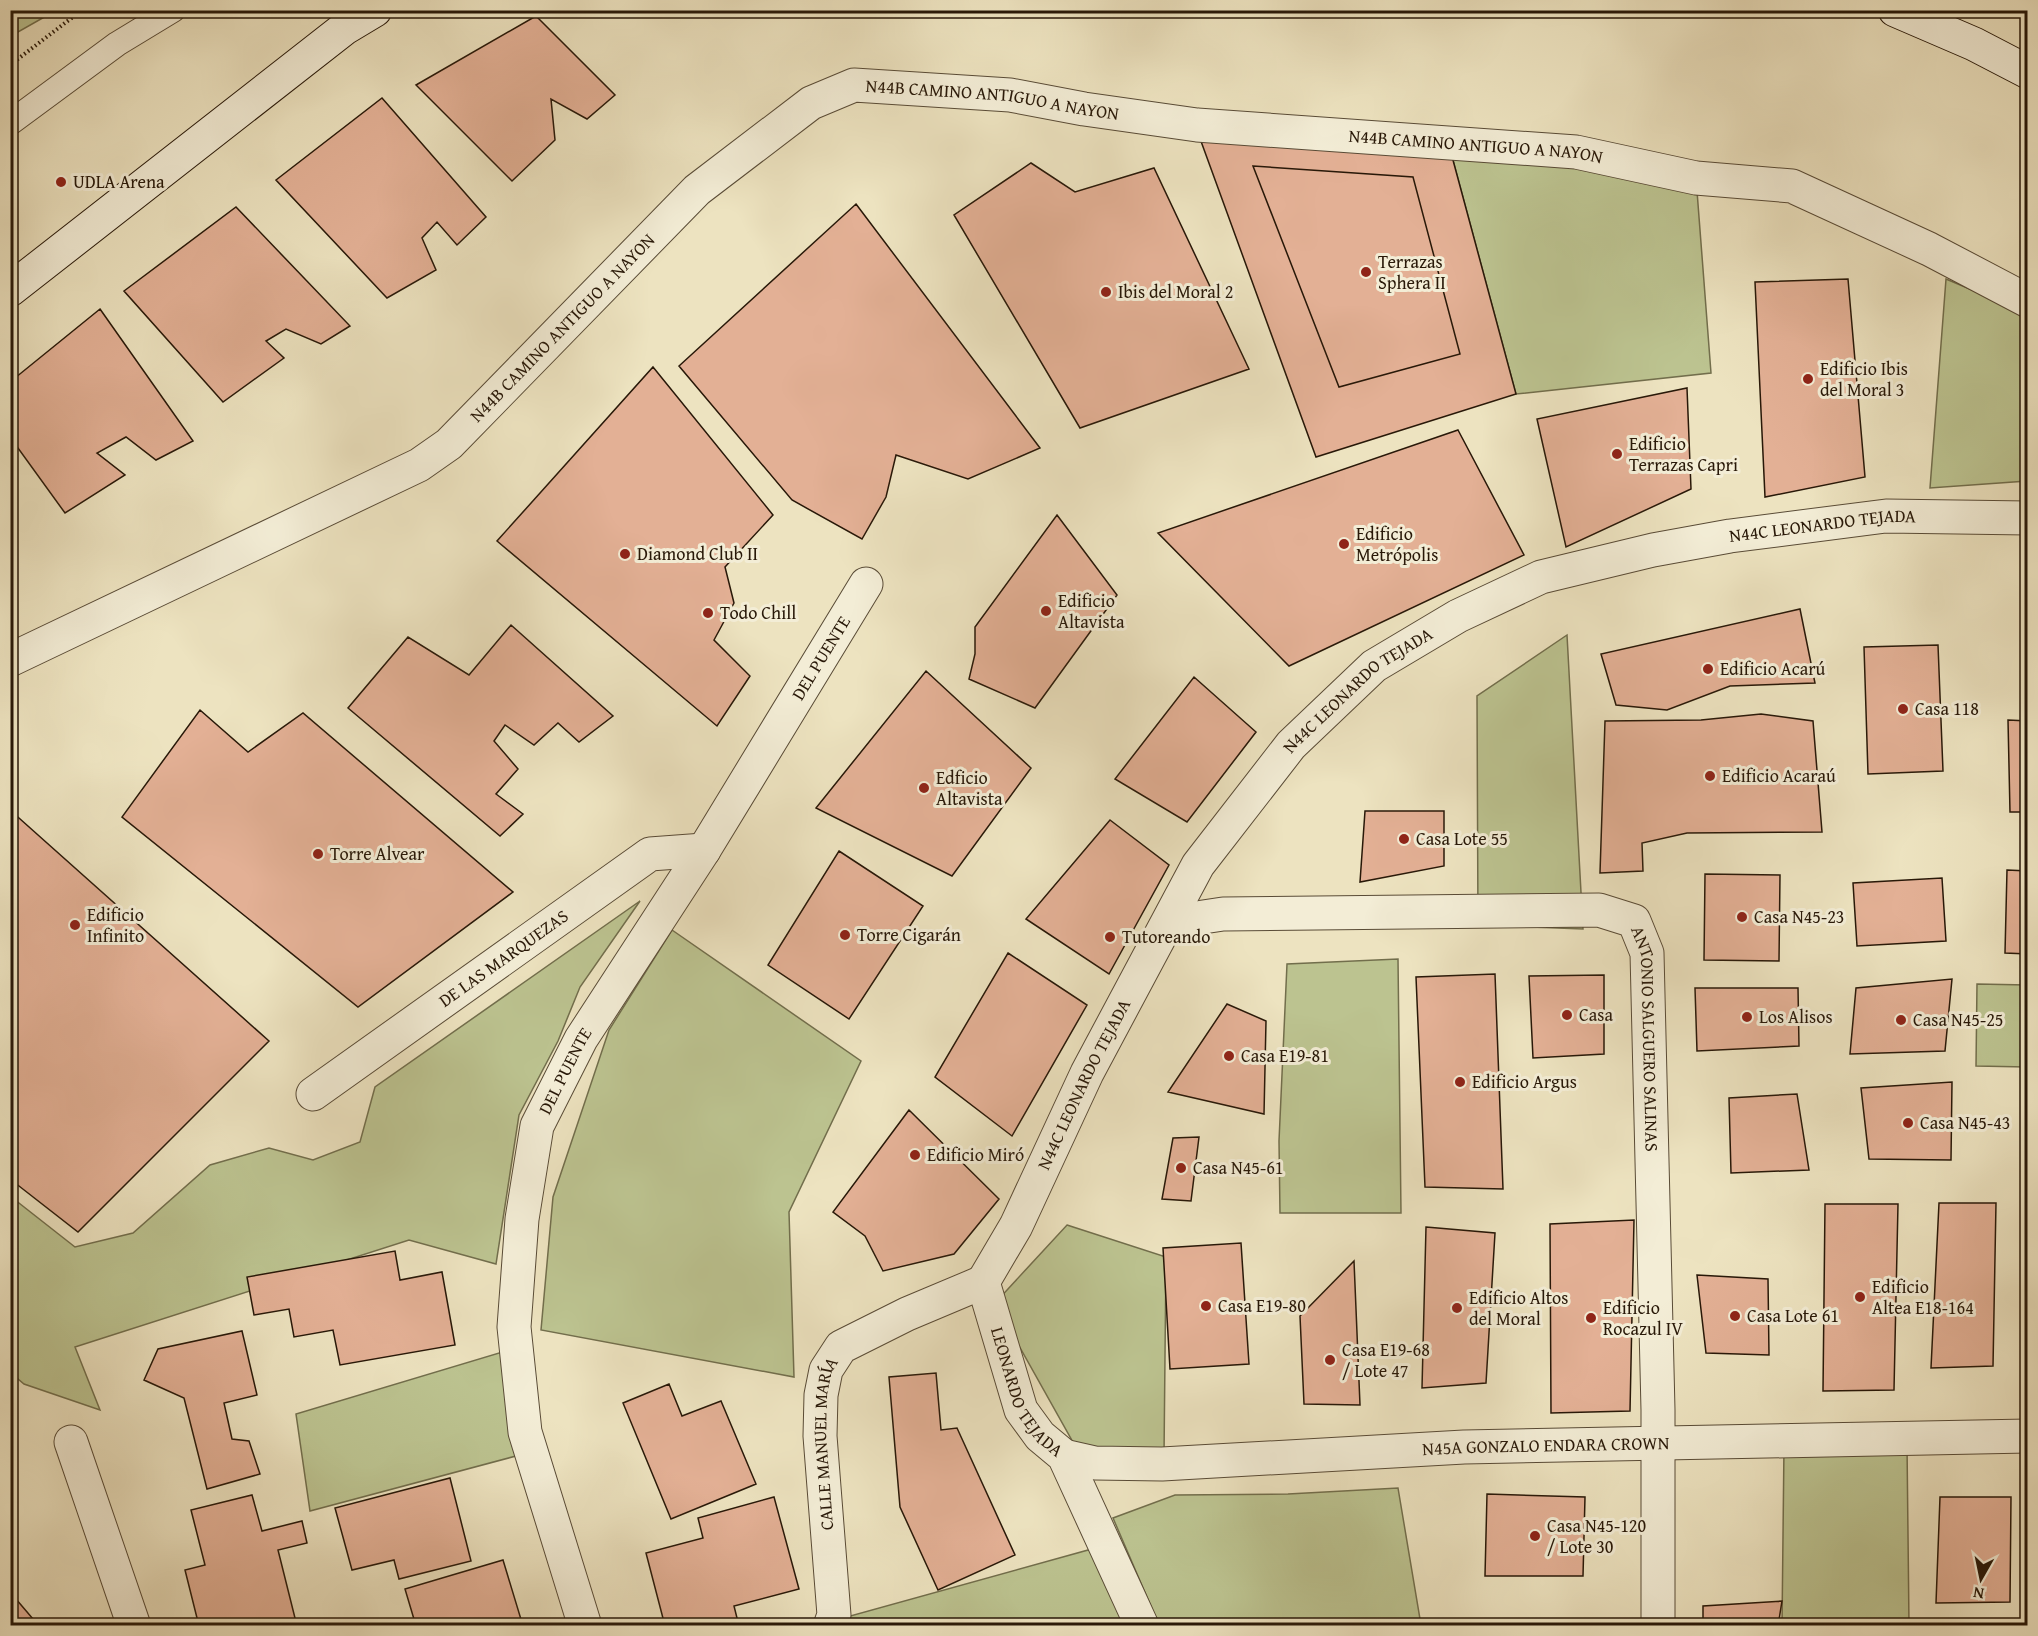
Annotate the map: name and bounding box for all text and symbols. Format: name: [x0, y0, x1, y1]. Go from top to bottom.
street label: N44B CAMINO ANTIGUO A NAYON: [865, 72, 1121, 127]
street label: N44B CAMINO ANTIGUO A NAYON: [1348, 122, 1606, 170]
place label: UDLA Arena: [73, 168, 165, 195]
marker: UDLA Arena: [54, 175, 68, 189]
street label: N44B CAMINO ANTIGUO A NAYON: [463, 227, 661, 428]
place label: Terrazas Sphera II: [1378, 248, 1446, 296]
marker: Terrazas Sphera II: [1359, 265, 1373, 279]
place label: Ibis del Moral 2: [1118, 278, 1233, 305]
marker: Ibis del Moral 2: [1099, 285, 1113, 299]
place label: Edificio Ibis del Moral 3: [1820, 355, 1908, 403]
marker: Edificio Ibis del Moral 3: [1801, 372, 1815, 386]
place label: Edificio Terrazas Capri: [1629, 430, 1738, 478]
marker: Edificio Terrazas Capri: [1610, 447, 1624, 461]
street label: N44C LEONARDO TEJADA: [1728, 502, 1916, 549]
place label: Edificio Metrópolis: [1356, 520, 1438, 568]
marker: Edificio Metrópolis: [1337, 537, 1351, 551]
place label: Diamond Club II: [637, 540, 758, 567]
marker: Diamond Club II: [618, 547, 632, 561]
place label: Edificio Altavista: [1058, 587, 1125, 635]
place label: Todo Chill: [720, 599, 796, 626]
marker: Edificio Altavista: [1039, 604, 1053, 618]
marker: Todo Chill: [701, 606, 715, 620]
street label: DEL PUENTE: [784, 610, 857, 705]
street label: N44C LEONARDO TEJADA: [1276, 620, 1437, 759]
place label: Edificio Acarú: [1720, 655, 1826, 682]
marker: Edificio Acarú: [1701, 662, 1715, 676]
place label: Casa 118: [1915, 695, 1979, 722]
marker: Casa 118: [1896, 702, 1910, 716]
place label: Edificio Acaraú: [1722, 762, 1836, 789]
place label: Edficio Altavista: [936, 764, 1003, 812]
marker: Edificio Acaraú: [1703, 769, 1717, 783]
marker: Edficio Altavista: [917, 781, 931, 795]
place label: Casa Lote 55: [1416, 825, 1508, 852]
marker: Casa Lote 55: [1397, 832, 1411, 846]
place label: Torre Alvear: [330, 840, 425, 867]
marker: Torre Alvear: [311, 847, 325, 861]
place label: Edificio Infinito: [87, 901, 144, 949]
street label: DE LAS MARQUEZAS: [433, 902, 574, 1013]
place label: Casa N45-23: [1754, 903, 1845, 930]
marker: Casa N45-23: [1735, 910, 1749, 924]
marker: Edificio Infinito: [68, 918, 82, 932]
place label: Torre Cigarán: [857, 921, 961, 948]
street label: ANTONIO SALGUERO SALINAS: [1624, 922, 1666, 1152]
place label: Tutoreando: [1122, 923, 1210, 950]
marker: Torre Cigarán: [838, 928, 852, 942]
marker: Tutoreando: [1103, 930, 1117, 944]
street label: N44C LEONARDO TEJADA: [1030, 994, 1137, 1174]
place label: Casa: [1579, 1001, 1613, 1028]
place label: Los Alisos: [1759, 1003, 1833, 1030]
place label: Casa N45-25: [1913, 1006, 2004, 1033]
marker: Casa: [1560, 1008, 1574, 1022]
marker: Los Alisos: [1740, 1010, 1754, 1024]
marker: Casa N45-25: [1894, 1013, 1908, 1027]
street label: DEL PUENTE: [531, 1022, 598, 1119]
place label: Casa E19-81: [1241, 1042, 1329, 1069]
marker: Casa E19-81: [1222, 1049, 1236, 1063]
place label: Edificio Argus: [1472, 1068, 1577, 1095]
marker: Edificio Argus: [1453, 1075, 1467, 1089]
place label: Casa N45-43: [1920, 1109, 2011, 1136]
marker: Casa N45-43: [1901, 1116, 1915, 1130]
place label: Edificio Miró: [927, 1141, 1024, 1168]
marker: Edificio Miró: [908, 1148, 922, 1162]
place label: Casa N45-61: [1193, 1154, 1284, 1181]
marker: Casa N45-61: [1174, 1161, 1188, 1175]
place label: Edificio Altea E18-164: [1872, 1273, 1974, 1321]
place label: Edificio Altos del Moral: [1469, 1284, 1568, 1332]
marker: Edificio Altea E18-164: [1853, 1290, 1867, 1304]
place label: Casa E19-80: [1218, 1292, 1306, 1319]
place label: Edificio Rocazul IV: [1603, 1294, 1683, 1342]
marker: Casa E19-80: [1199, 1299, 1213, 1313]
marker: Edificio Altos del Moral: [1450, 1301, 1464, 1315]
place label: Casa Lote 61: [1747, 1302, 1839, 1329]
marker: Casa Lote 61: [1728, 1309, 1742, 1323]
marker: Edificio Rocazul IV: [1584, 1311, 1598, 1325]
street label: LEONARDO TEJADA: [984, 1324, 1070, 1463]
place label: Casa E19-68 / Lote 47: [1342, 1336, 1430, 1384]
street label: CALLE MANUEL MARÍA: [806, 1351, 844, 1531]
marker: Casa E19-68 / Lote 47: [1323, 1353, 1337, 1367]
street label: N45A GONZALO ENDARA CROWN: [1421, 1429, 1670, 1462]
place label: Casa N45-120 / Lote 30: [1547, 1512, 1647, 1560]
marker: Casa N45-120 / Lote 30: [1528, 1529, 1542, 1543]
north arrow: [1951, 1549, 2011, 1609]
text: N: [1971, 1581, 1986, 1607]

